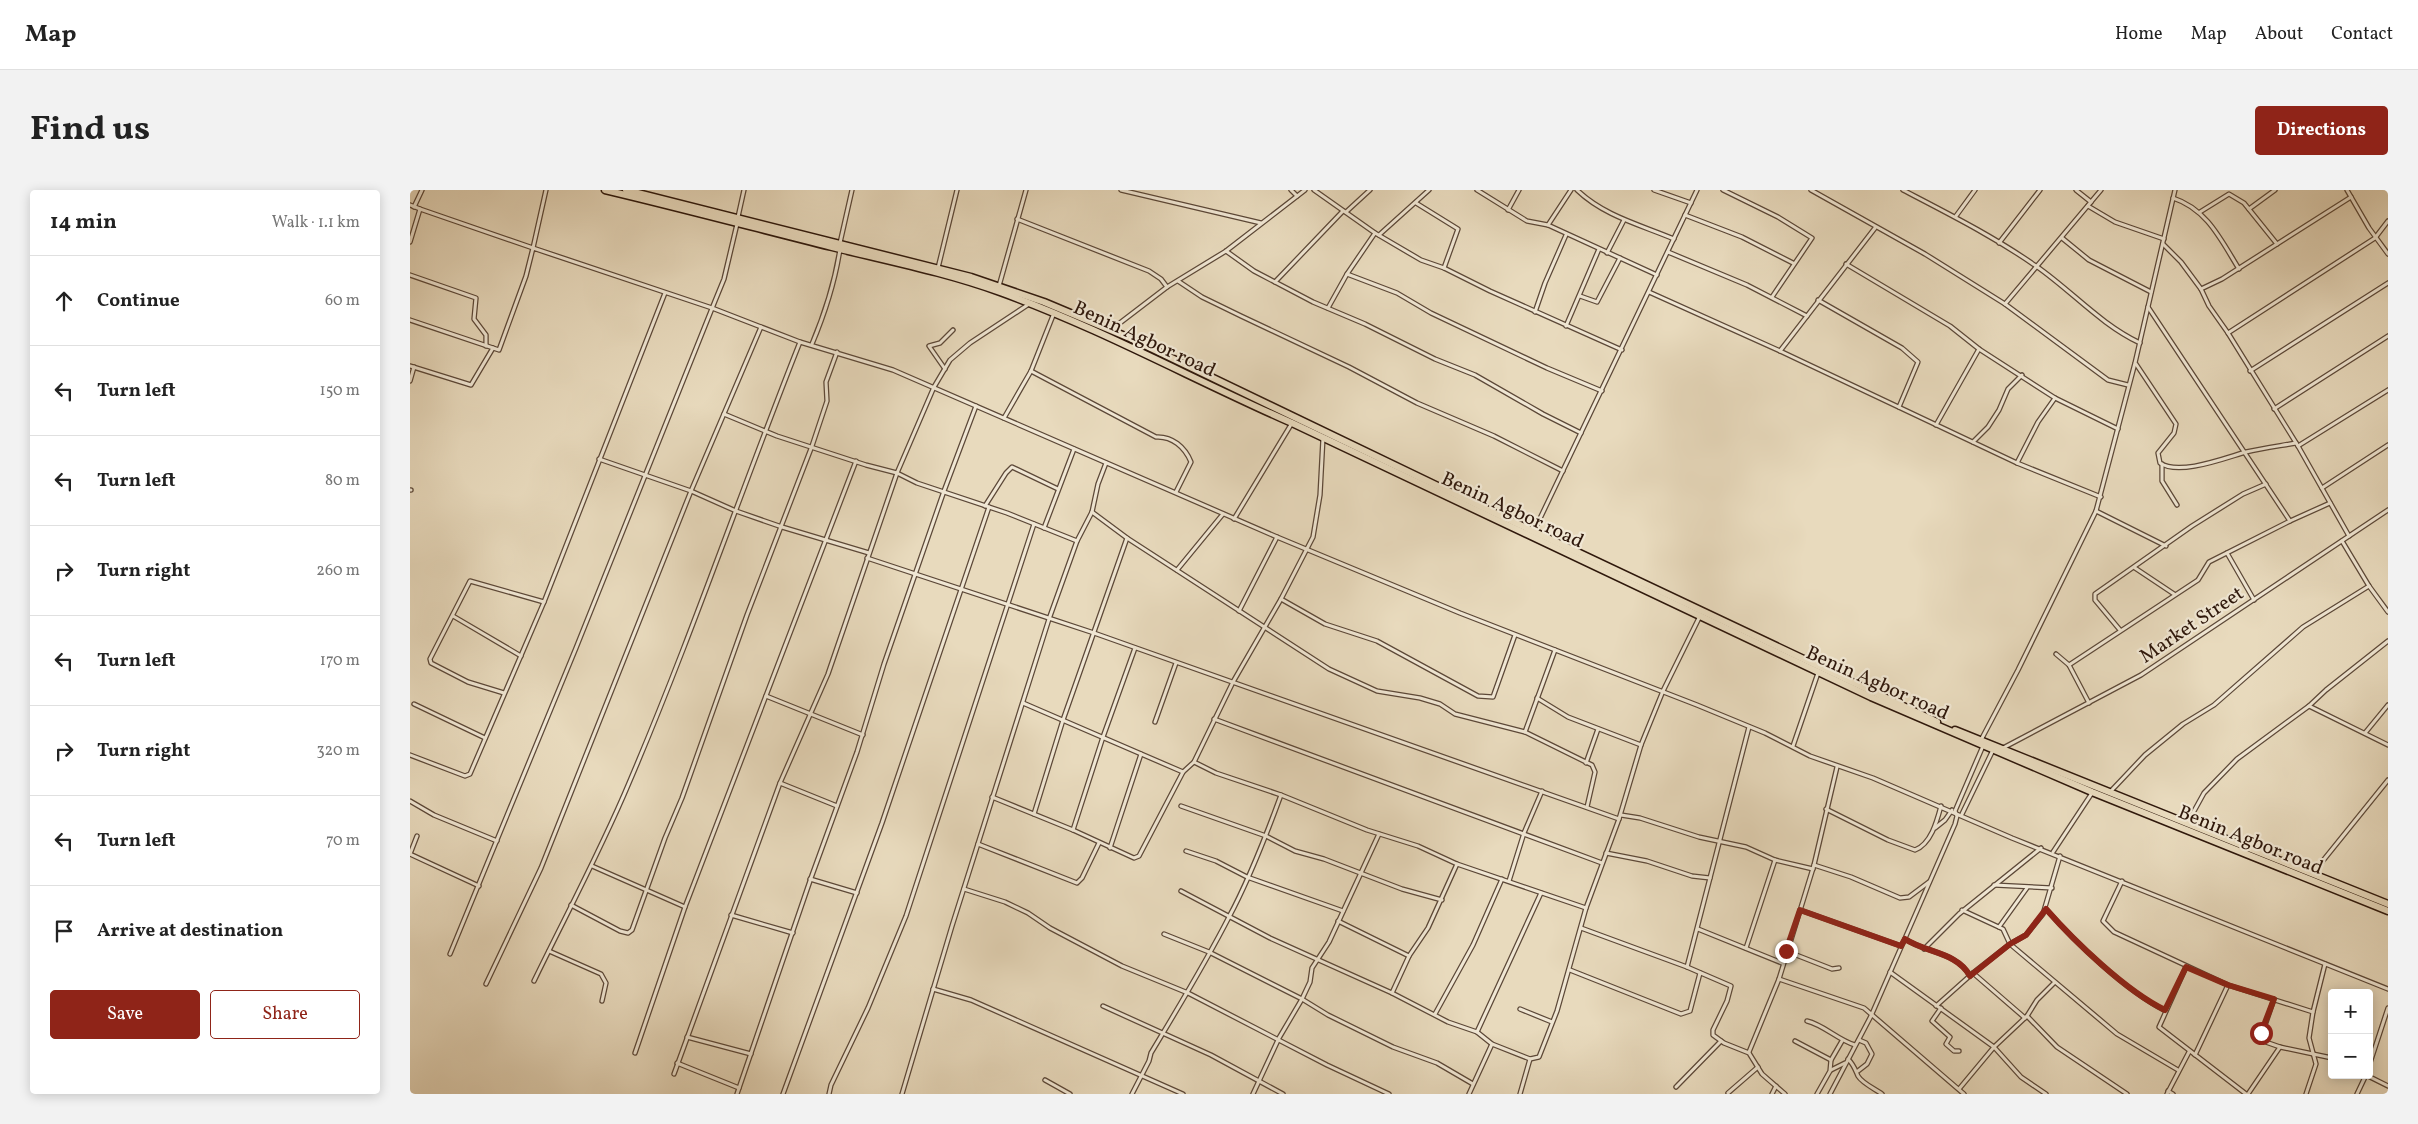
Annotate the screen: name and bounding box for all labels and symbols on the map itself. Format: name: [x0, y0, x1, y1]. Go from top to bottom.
street label: Benin Agbor road: [1068, 295, 1220, 385]
street label: Benin Agbor road: [1436, 466, 1588, 556]
street label: Market Street: [2134, 580, 2250, 671]
street label: Benin Agbor road: [1801, 640, 1953, 728]
street label: Benin Agbor road: [2173, 799, 2327, 883]
route end: [1775, 940, 1798, 963]
route start: [2250, 1022, 2273, 1045]

